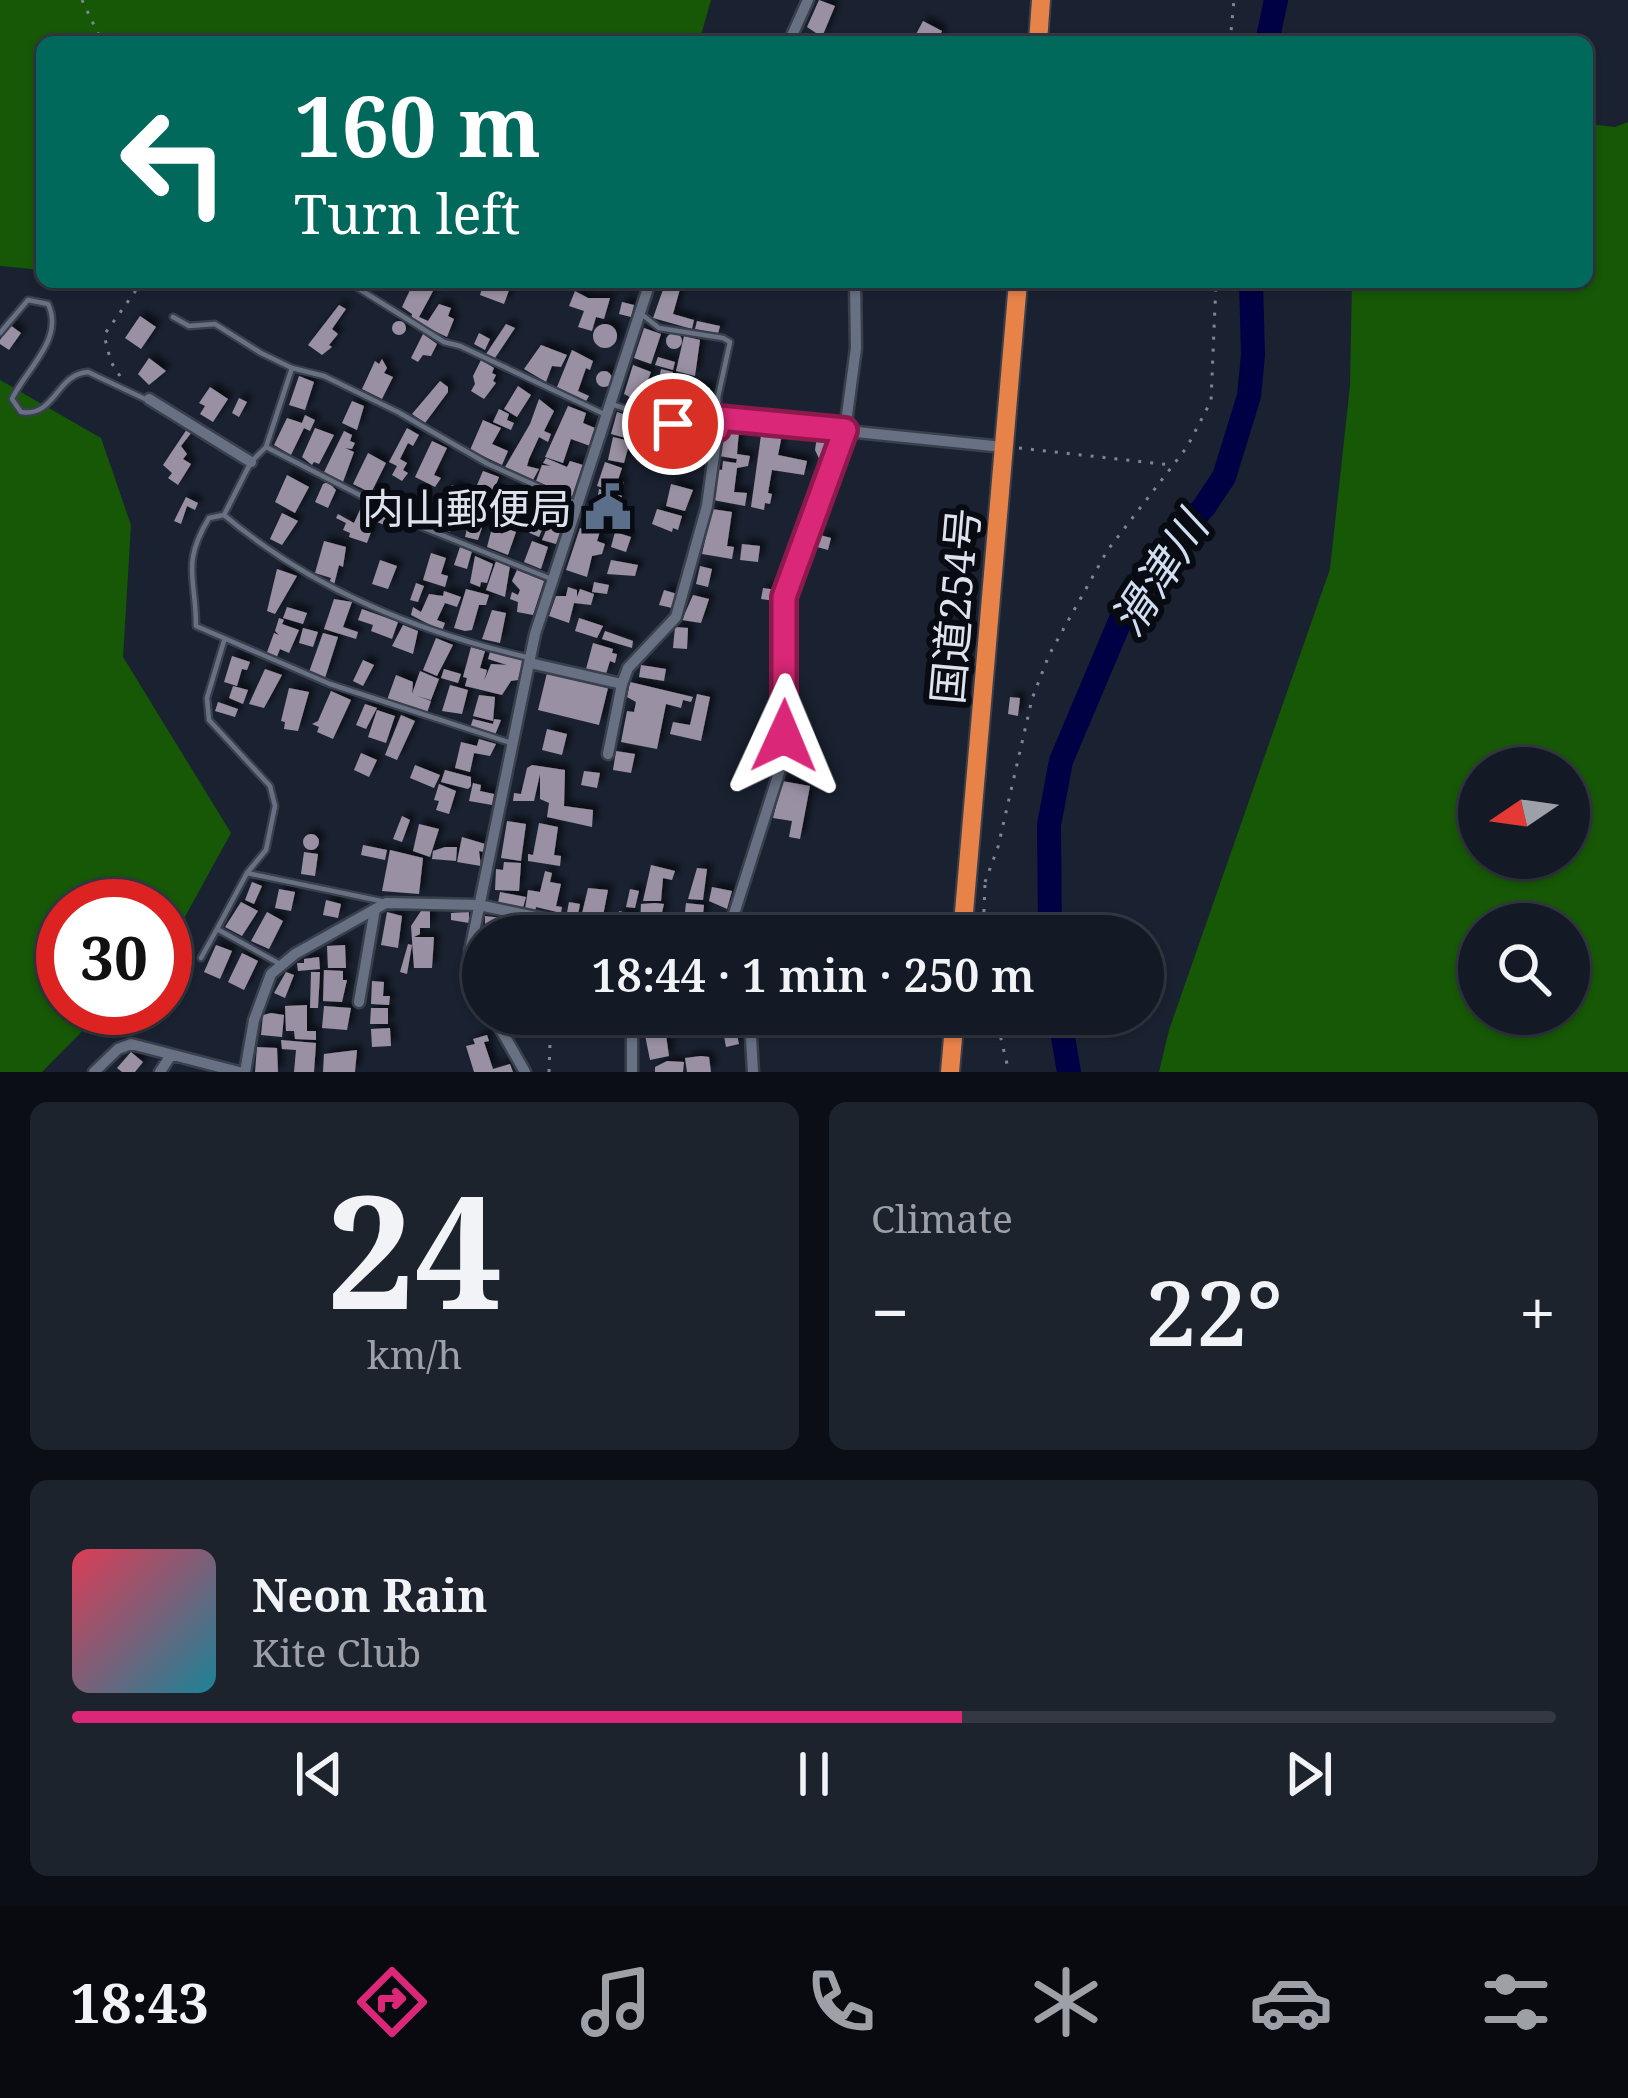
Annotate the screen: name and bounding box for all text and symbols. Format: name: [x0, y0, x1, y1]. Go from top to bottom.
text: 160 m: [294, 67, 541, 182]
icon: left: [96, 84, 252, 240]
text: Turn left: [294, 176, 520, 250]
pin: [622, 373, 724, 475]
icon: arrive: [640, 391, 706, 457]
place label: 内山郵便局: [362, 479, 572, 536]
public building icon: 内山郵便局: [583, 482, 633, 532]
water label: 滑津川: [1096, 496, 1223, 646]
street label: 国道254号: [917, 506, 991, 706]
position arrow: [721, 673, 847, 799]
north arrow: [1458, 747, 1590, 879]
map controls: [1458, 747, 1590, 1035]
speed limit sign: 30: [36, 879, 192, 1035]
button: search: [1458, 903, 1590, 1035]
text: 18:44 · 1 min · 250 m: [591, 944, 1035, 1005]
text: 24: [326, 1142, 503, 1355]
text: Climate: [871, 1191, 1013, 1244]
text: 22°: [1145, 1250, 1283, 1372]
text: −: [871, 1266, 909, 1356]
text: +: [1519, 1266, 1556, 1356]
text: km/h: [367, 1327, 462, 1380]
text: Neon Rain: [252, 1564, 487, 1625]
text: Kite Club: [252, 1625, 421, 1678]
icon: previous: [286, 1741, 352, 1807]
icon: pause: [781, 1741, 847, 1807]
icon: next: [1276, 1741, 1342, 1807]
icon: directions: [350, 1960, 434, 2044]
icon: music: [574, 1960, 658, 2044]
icon: phone: [799, 1960, 883, 2044]
icon: climate: [1024, 1960, 1108, 2044]
icon: car: [1249, 1960, 1333, 2044]
icon: filters: [1474, 1960, 1558, 2044]
text: 18:43: [70, 1965, 209, 2039]

